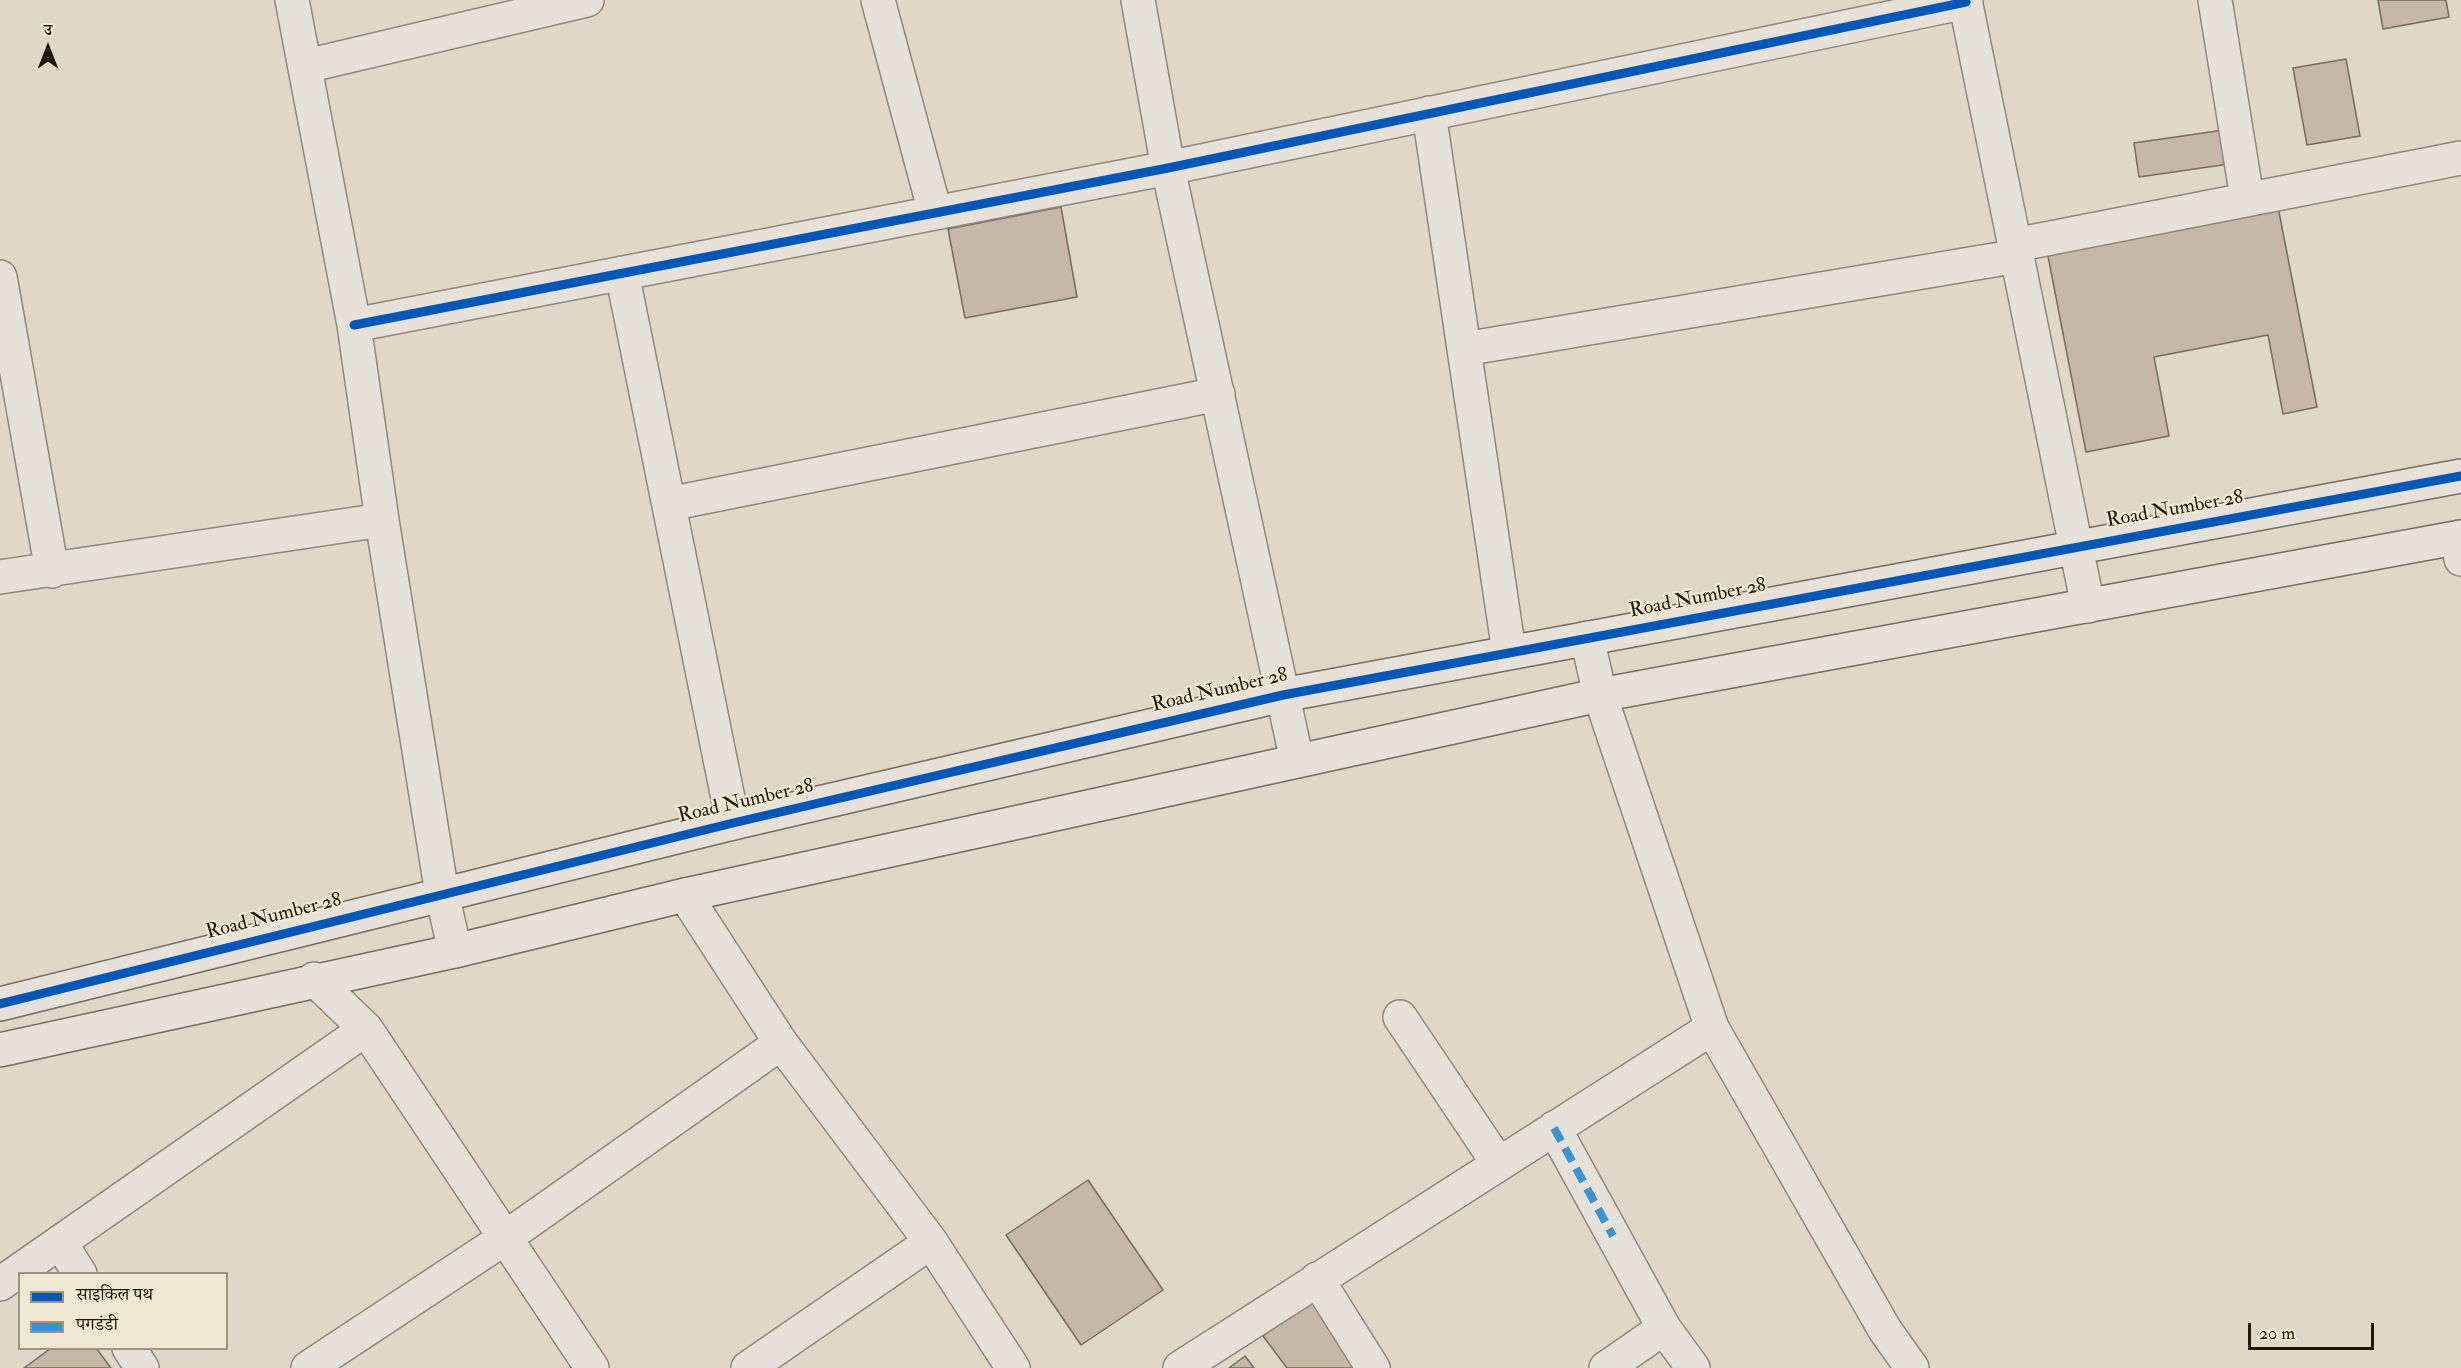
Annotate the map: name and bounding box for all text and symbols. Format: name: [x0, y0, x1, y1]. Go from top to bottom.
north arrow: [18, 18, 78, 78]
text: उ: [44, 20, 52, 40]
street label: Road Number 28: [2105, 486, 2245, 534]
street label: Road Number 28: [1628, 574, 1768, 624]
street label: Road Number 28: [1150, 664, 1290, 718]
street label: Road Number 28: [676, 775, 816, 829]
street label: Road Number 28: [204, 889, 344, 945]
legend: [18, 1272, 228, 1350]
text: साइकिल पथ: [76, 1283, 153, 1306]
scale bar: [2251, 1311, 2377, 1349]
text: पगडंडी: [76, 1313, 118, 1336]
text: 20 m: [2259, 1322, 2295, 1345]

